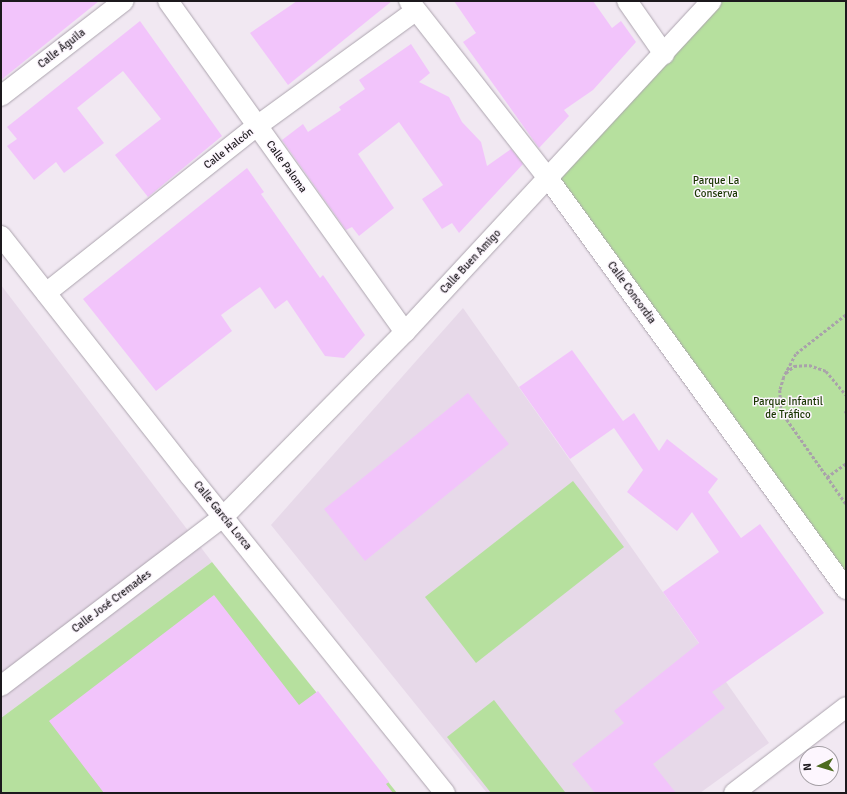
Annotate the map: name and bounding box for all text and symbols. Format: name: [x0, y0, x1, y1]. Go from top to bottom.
street label: Calle Águila: [36, 26, 88, 72]
street label: Calle Halcón: [202, 126, 256, 172]
street label: Calle Paloma: [263, 138, 309, 196]
park label: Parque La Conserva: [693, 175, 739, 201]
street label: Calle Buen Amigo: [438, 227, 504, 297]
street label: Calle Concordia: [604, 259, 658, 327]
park label: Parque Infantil de Tráfico: [753, 396, 823, 422]
street label: Calle García Lorca: [190, 479, 254, 553]
street label: Calle José Cremades: [70, 568, 154, 636]
north arrow: [799, 746, 839, 786]
text: N: [801, 763, 814, 771]

